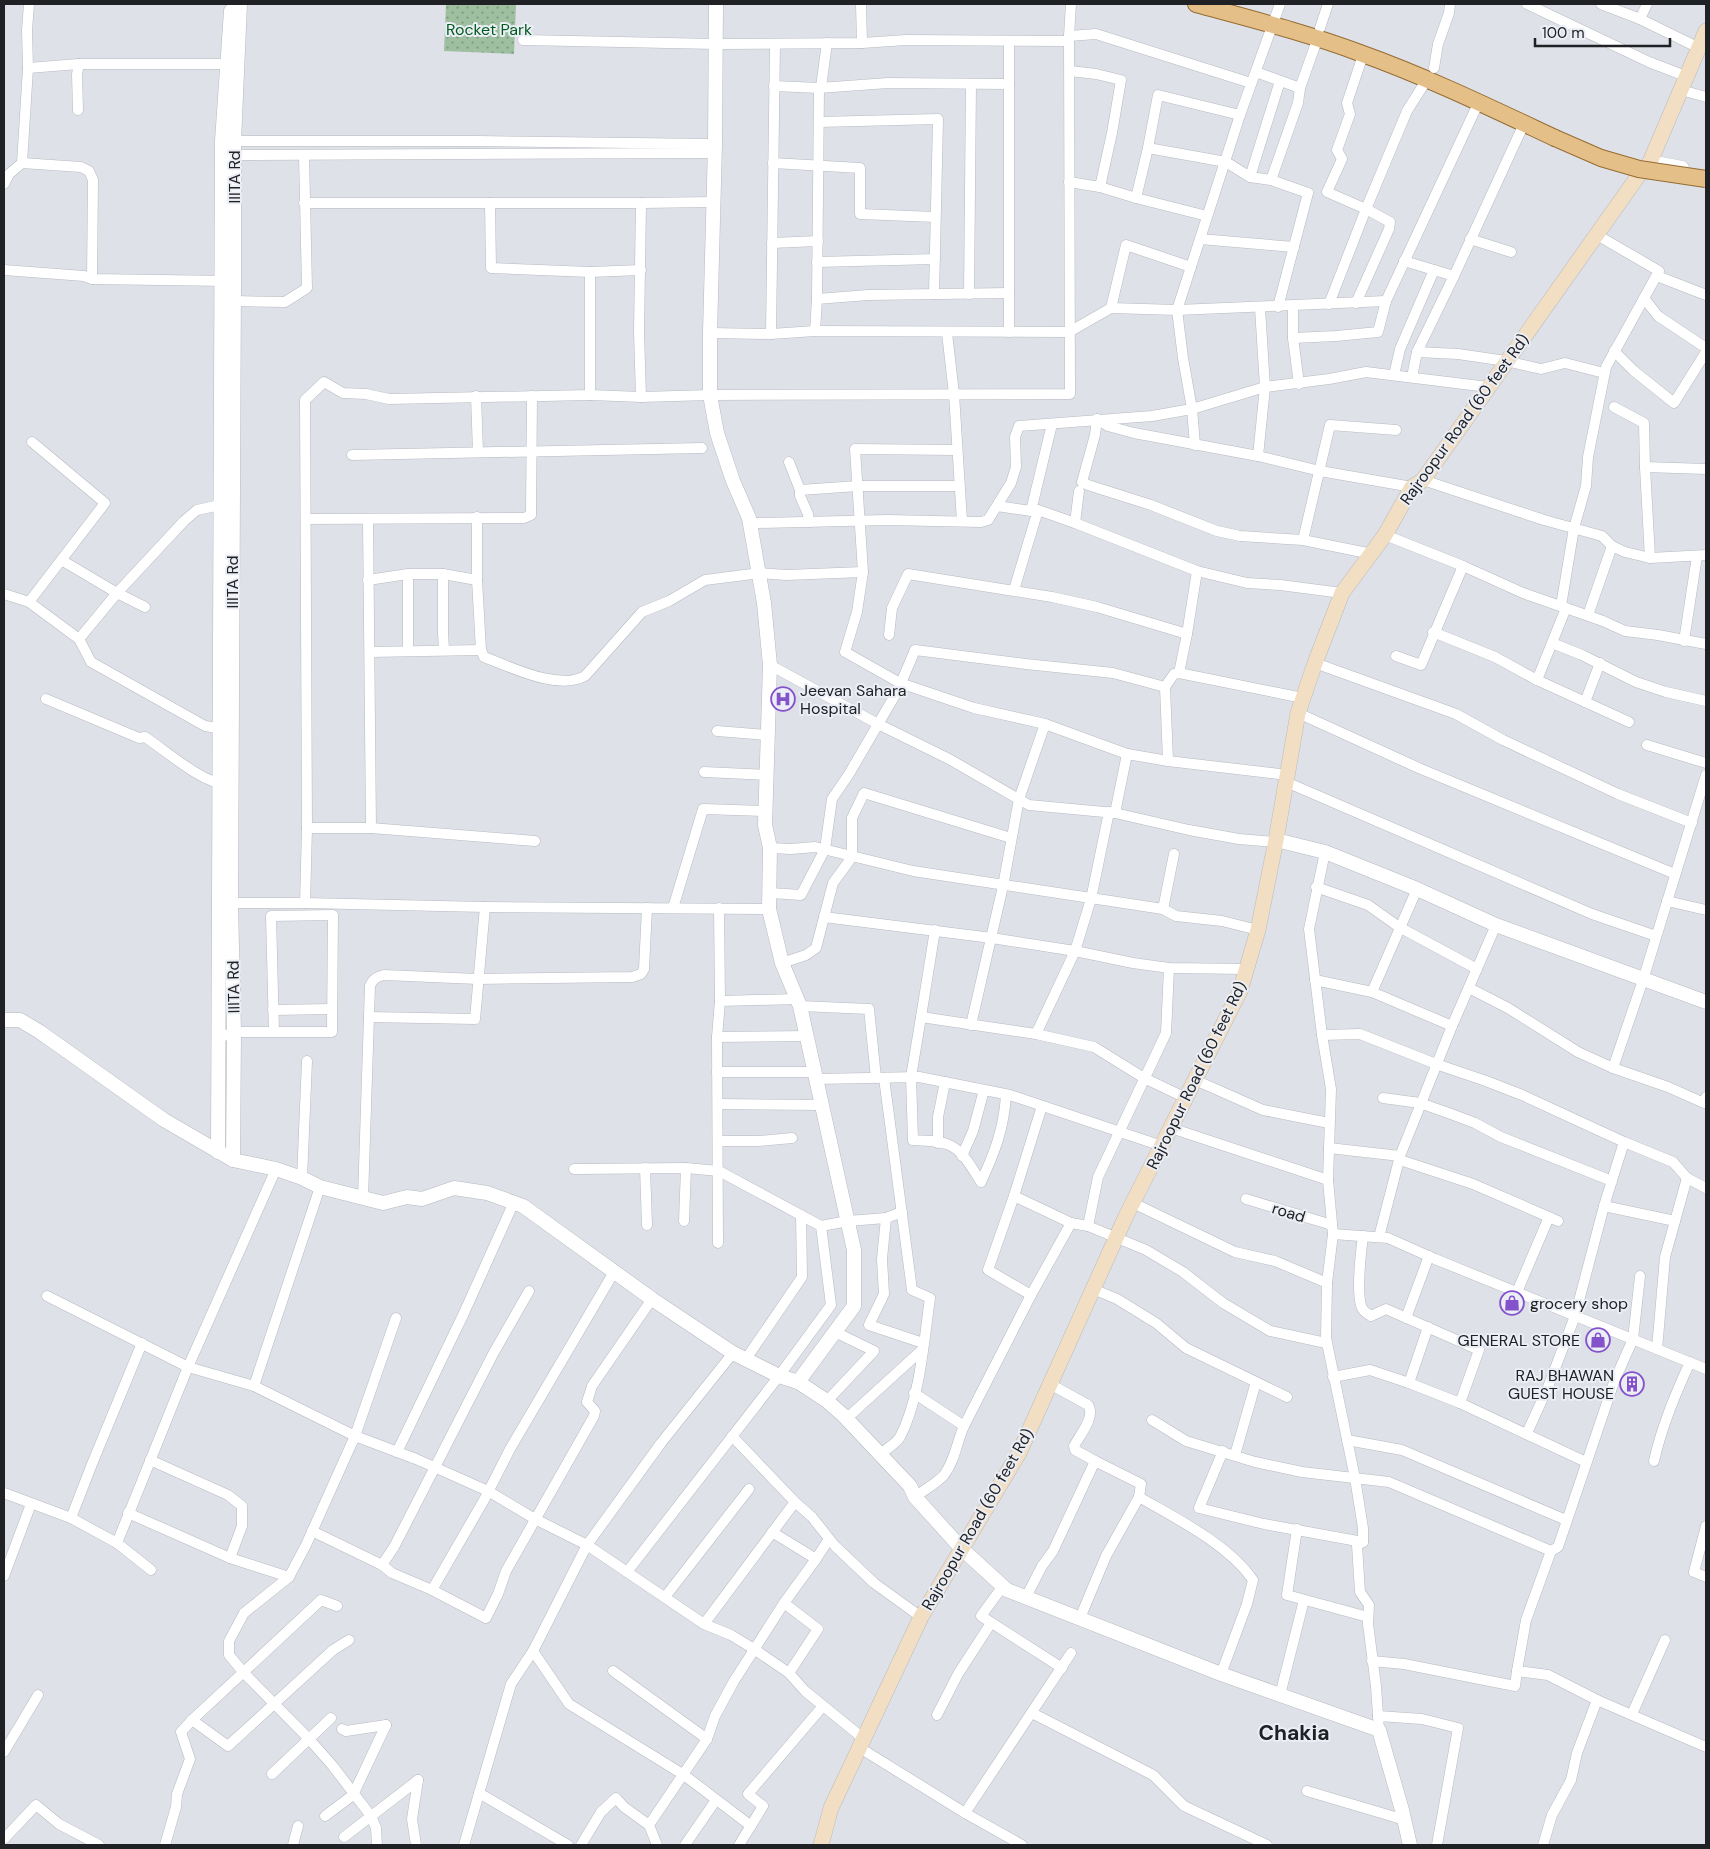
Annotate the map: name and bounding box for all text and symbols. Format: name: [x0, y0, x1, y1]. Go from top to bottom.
scale bar: [1535, 15, 1670, 47]
park label: Rocket Park: [446, 19, 532, 40]
text: 100 m: [1542, 23, 1585, 43]
street label: IIITA Rd: [224, 151, 245, 203]
street label: Rajroopur Road (60 feet Rd): [1395, 330, 1534, 509]
street label: IIITA Rd: [222, 556, 243, 608]
place label: Jeevan Sahara Hospital: [800, 680, 907, 719]
hospital icon: Jeevan Sahara Hospital: [770, 686, 796, 712]
street label: IIITA Rd: [223, 960, 244, 1014]
street label: Rajroopur Road (60 feet Rd): [1142, 978, 1251, 1173]
street label: road: [1270, 1197, 1308, 1227]
shop icon: grocery shop: [1499, 1290, 1525, 1316]
place label: grocery shop: [1530, 1293, 1628, 1314]
shop icon: GENERAL STORE: [1585, 1327, 1611, 1353]
place label: GENERAL STORE: [1458, 1330, 1580, 1351]
place label: RAJ BHAWAN GUEST HOUSE: [1508, 1365, 1614, 1404]
building icon: RAJ BHAWAN GUEST HOUSE: [1619, 1371, 1645, 1397]
street label: Rajroopur Road (60 feet Rd): [917, 1424, 1038, 1614]
district label: Chakia: [1259, 1719, 1329, 1747]

